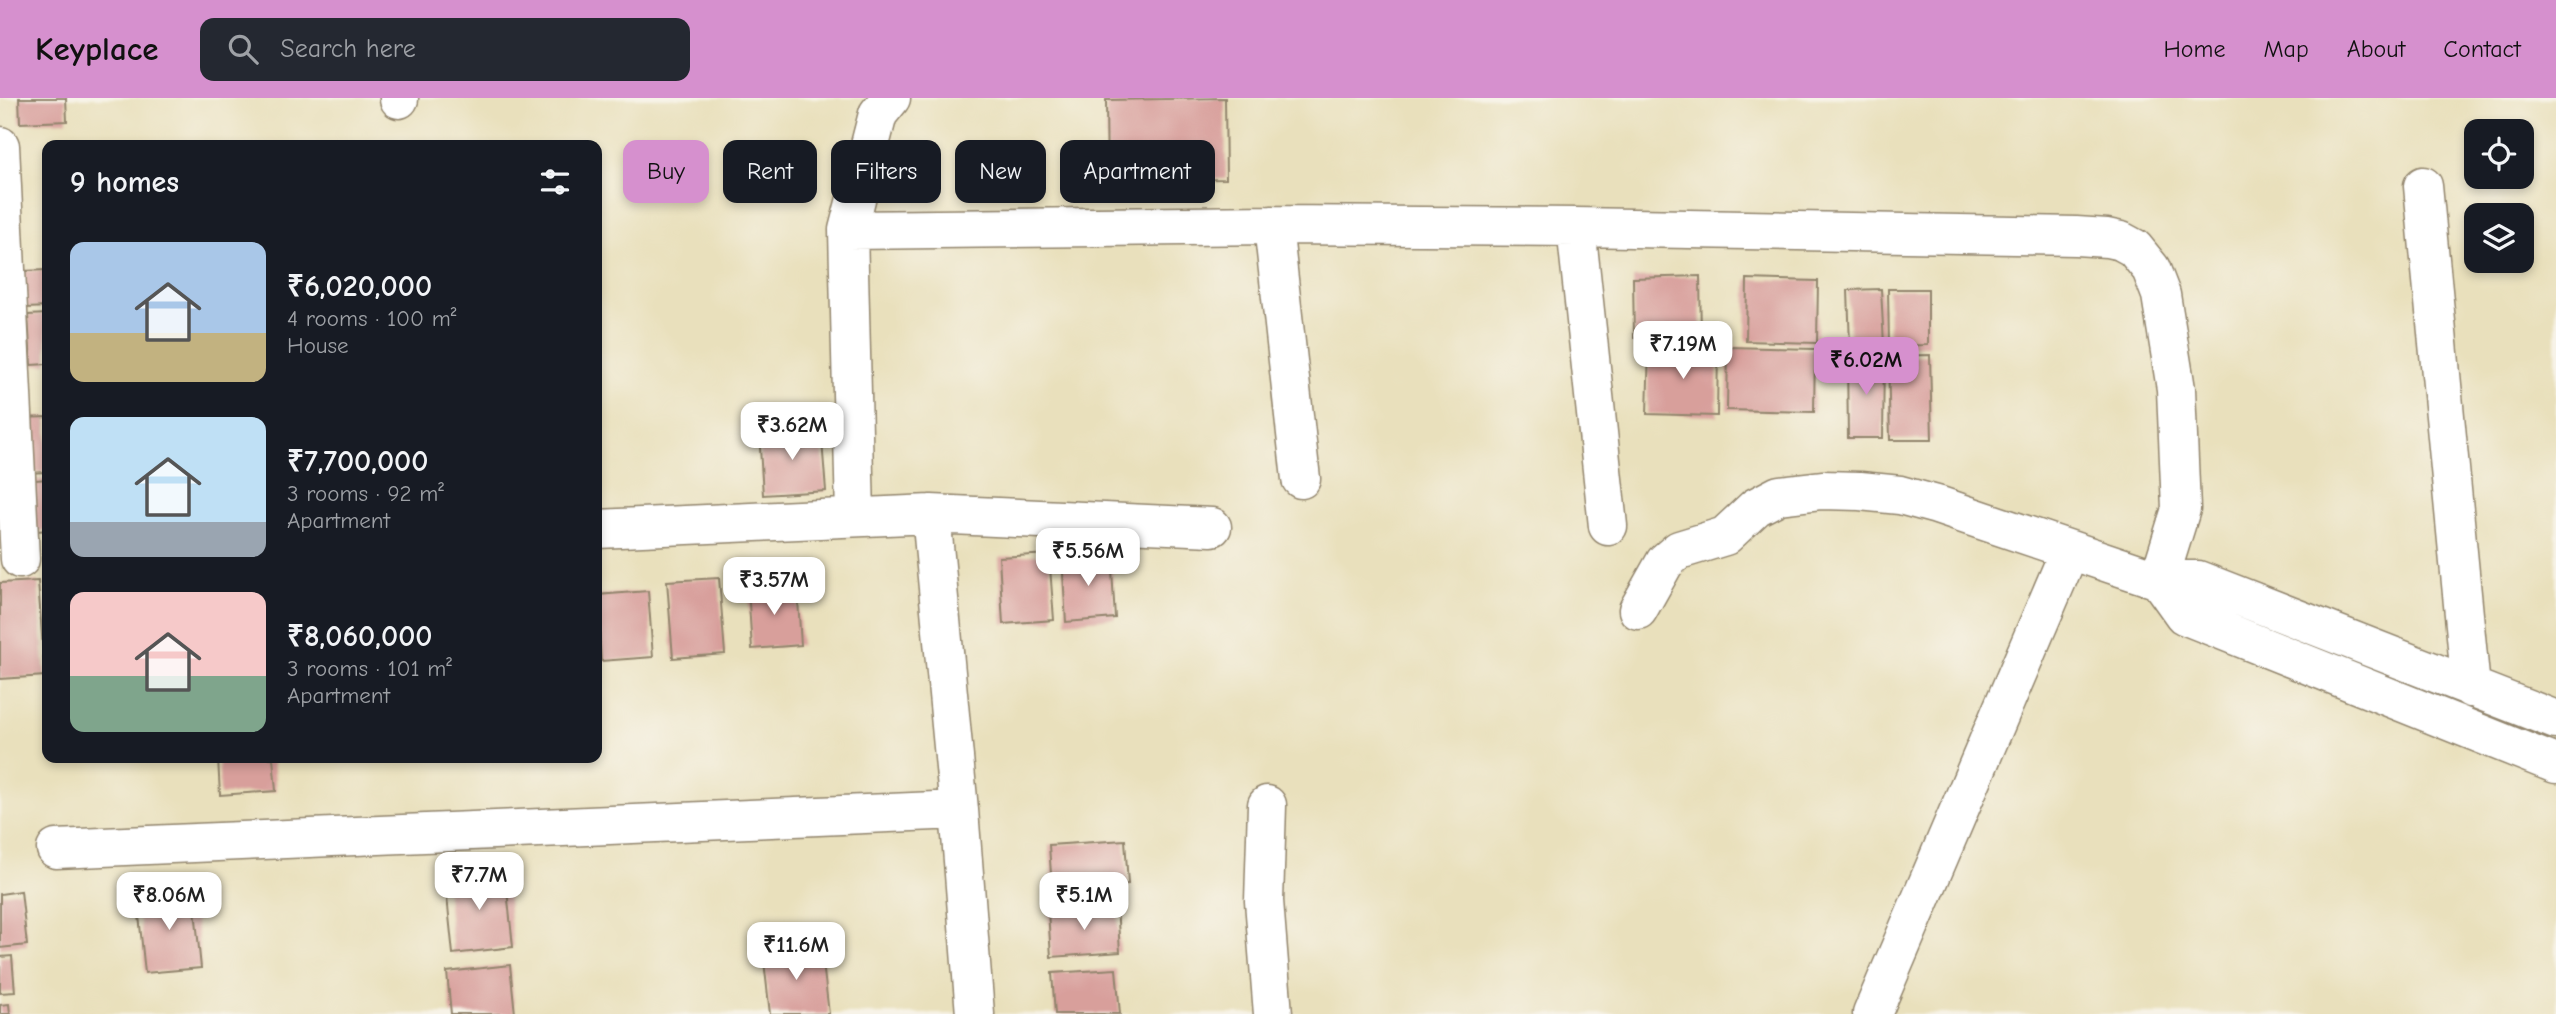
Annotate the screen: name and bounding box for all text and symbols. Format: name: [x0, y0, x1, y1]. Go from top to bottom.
search box: [200, 18, 690, 81]
text: Keyplace: [35, 30, 158, 68]
icon: search: [224, 30, 262, 68]
text: Search here: [280, 34, 416, 64]
text: Home: [2164, 35, 2225, 63]
text: Map: [2263, 35, 2309, 63]
text: About: [2347, 35, 2405, 63]
text: Contact: [2443, 35, 2521, 63]
map controls: [2464, 119, 2534, 273]
button: locate: [2464, 119, 2534, 189]
chip: Buy: [623, 140, 709, 203]
chip: Rent: [723, 140, 817, 203]
chip: Filters: [831, 140, 941, 203]
chip: New: [955, 140, 1046, 203]
chip: Apartment: [1060, 140, 1215, 203]
icon: filters: [536, 163, 574, 201]
text: 9 homes: [70, 165, 179, 200]
button: layers: [2464, 203, 2534, 273]
text: ₹6,020,000: [287, 269, 432, 304]
icon: home: [126, 270, 210, 354]
text: 4 rooms · 100 m²: [287, 305, 456, 332]
pin: ₹7.19M: [1626, 322, 1740, 381]
text: ₹7.19M: [1649, 330, 1717, 357]
text: House: [287, 332, 349, 359]
pin: ₹6.02M: [1809, 338, 1923, 397]
text: ₹6.02M: [1830, 346, 1902, 373]
pin: ₹3.62M: [735, 402, 849, 462]
text: ₹3.62M: [757, 411, 827, 438]
text: ₹7,700,000: [287, 444, 428, 479]
icon: home: [126, 445, 210, 529]
text: 3 rooms · 92 m²: [287, 480, 444, 507]
text: Apartment: [287, 507, 390, 534]
pin: ₹5.56M: [1031, 528, 1145, 588]
text: ₹5.56M: [1052, 537, 1124, 564]
pin: ₹3.57M: [717, 558, 831, 617]
text: ₹3.57M: [739, 566, 809, 593]
text: ₹8,060,000: [287, 619, 432, 654]
icon: home: [126, 620, 210, 704]
text: 3 rooms · 101 m²: [287, 655, 452, 682]
text: Apartment: [287, 682, 390, 709]
pin: ₹7.7M: [430, 852, 528, 912]
text: ₹7.7M: [451, 861, 507, 888]
pin: ₹8.06M: [112, 872, 226, 932]
pin: ₹5.1M: [1035, 872, 1133, 932]
text: ₹8.06M: [133, 881, 205, 908]
text: ₹5.1M: [1055, 881, 1113, 908]
pin: ₹11.6M: [739, 922, 853, 982]
text: ₹11.6M: [763, 931, 829, 958]

